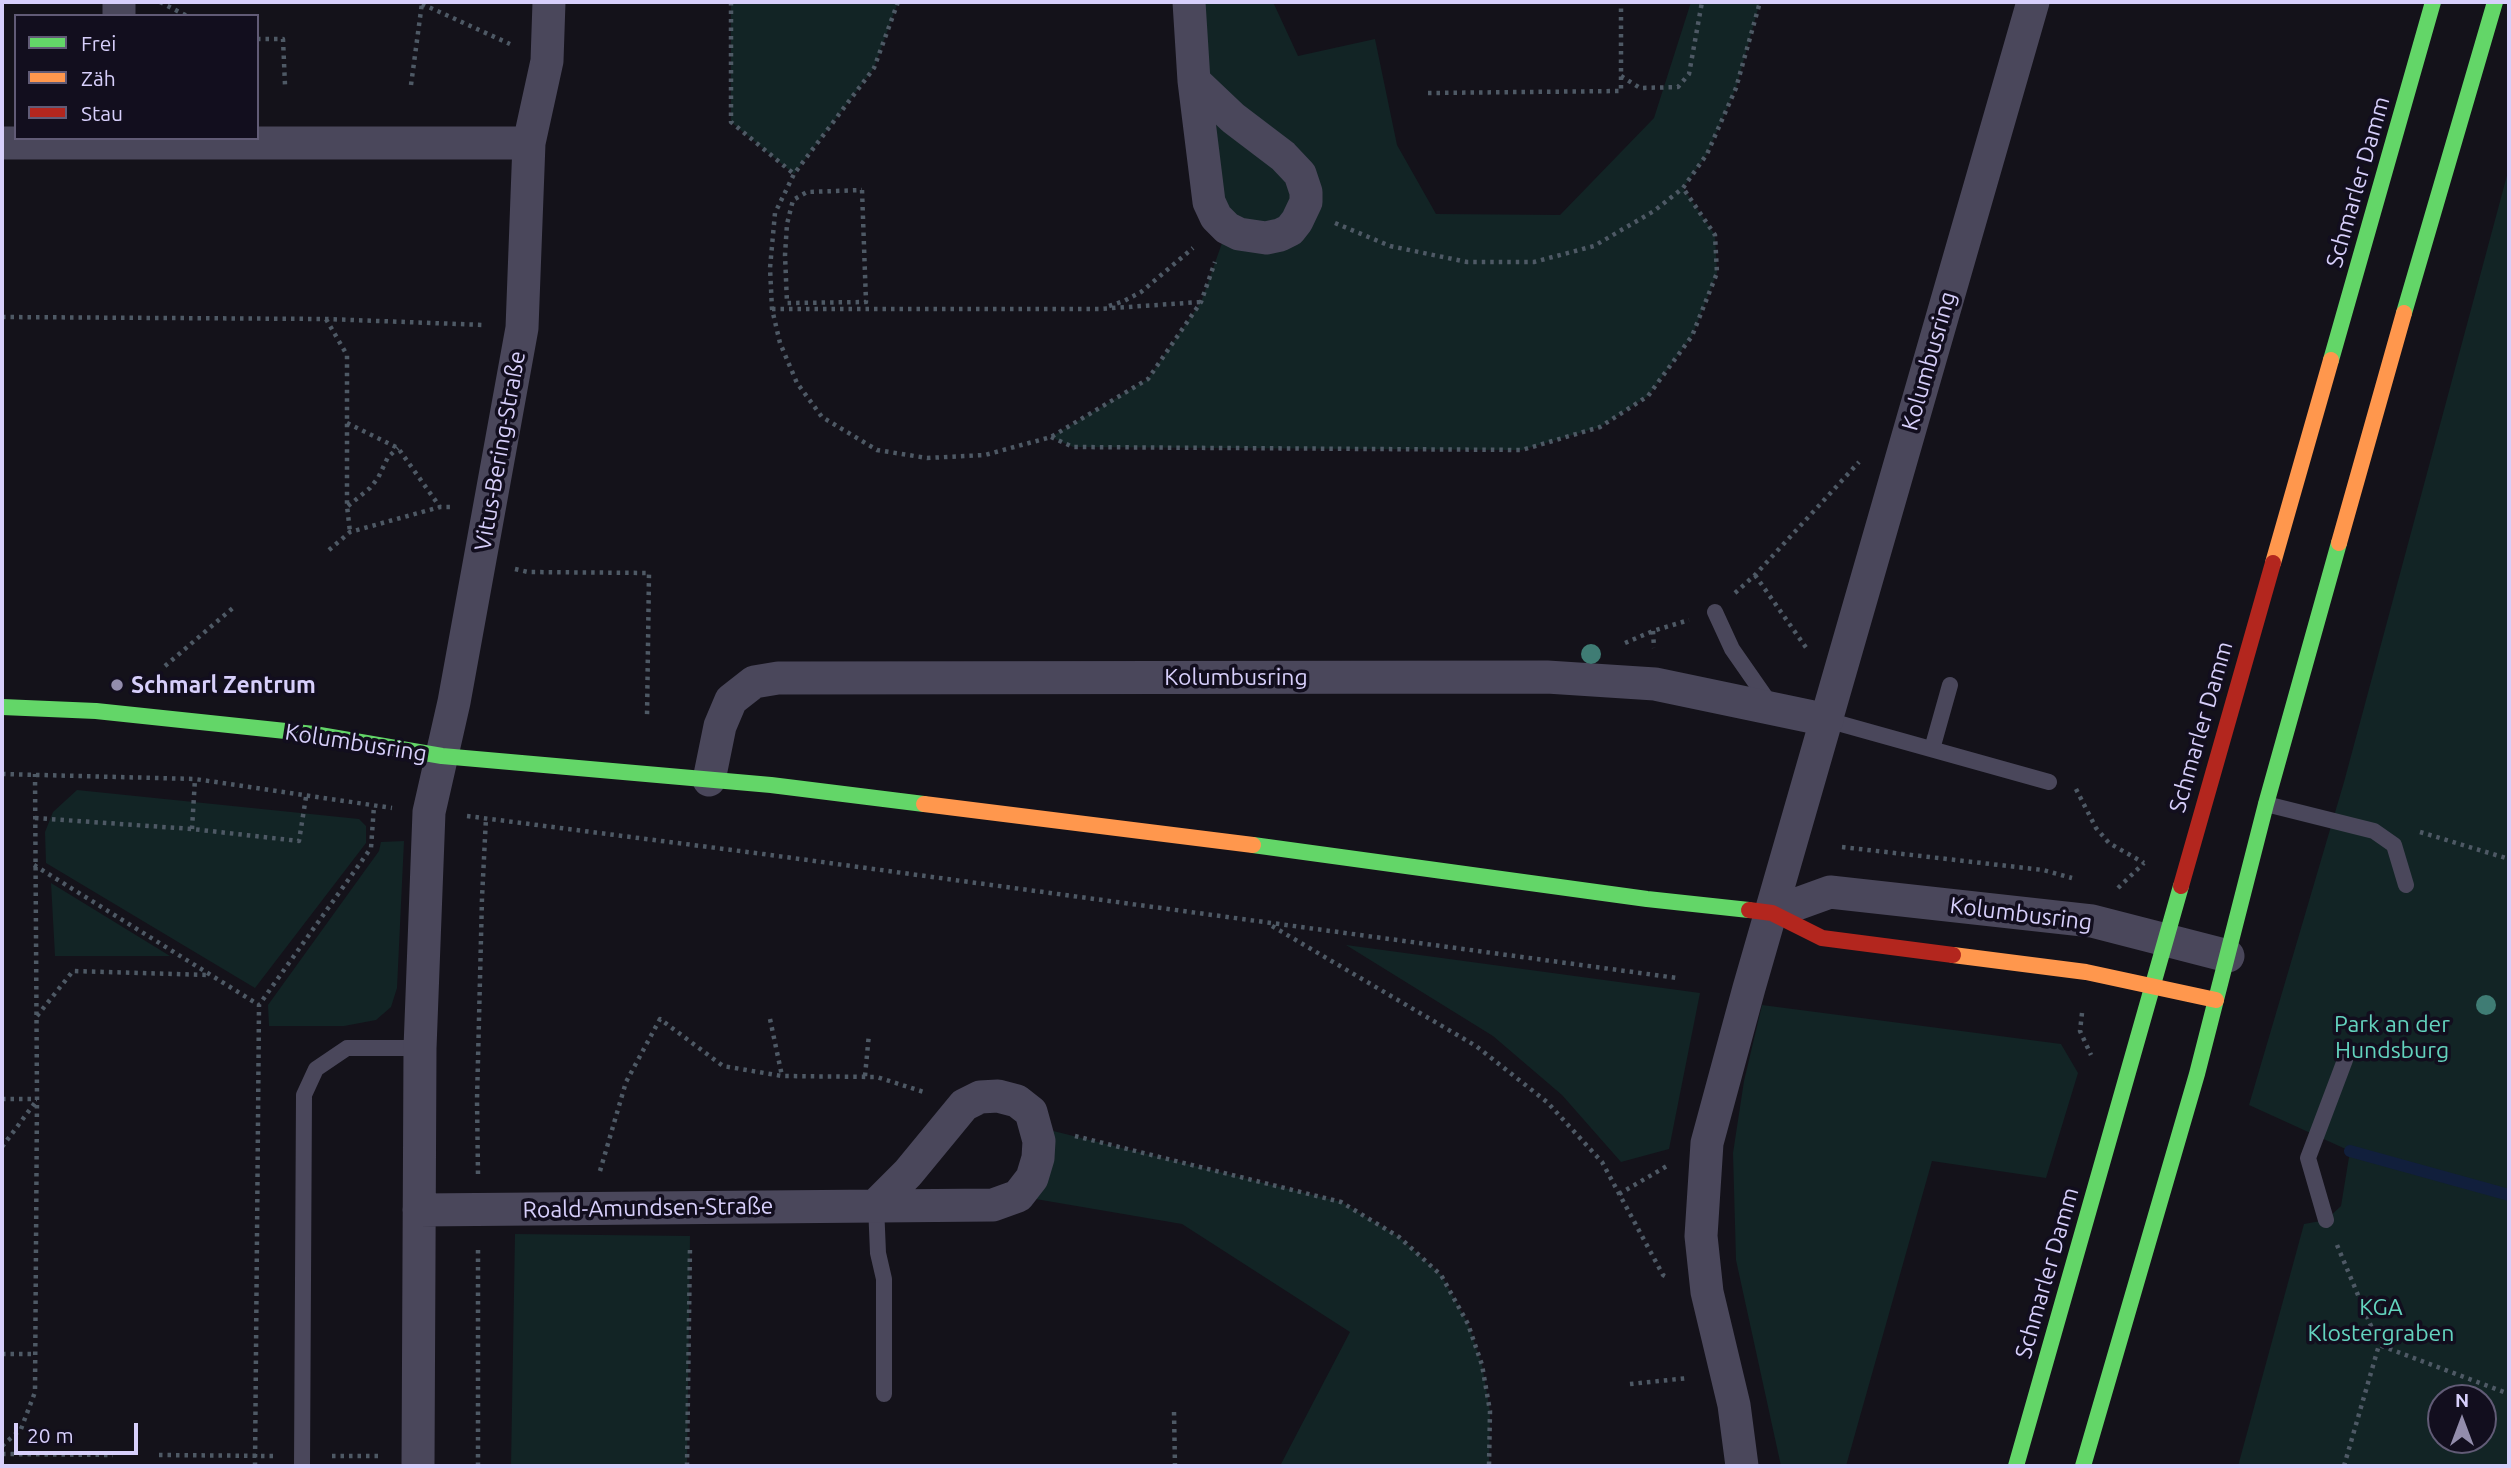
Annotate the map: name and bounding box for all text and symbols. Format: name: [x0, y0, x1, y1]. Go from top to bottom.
legend: [14, 14, 259, 140]
text: Frei: [81, 31, 116, 55]
text: Zäh: [81, 66, 116, 90]
street label: Schmarler Damm: [2320, 93, 2396, 271]
text: Stau: [81, 101, 123, 125]
street label: Kolumbusring: [1896, 288, 1962, 434]
street label: Vitus-Bering-Straße: [469, 349, 531, 553]
street label: Schmarler Damm: [2163, 638, 2239, 816]
street label: Kolumbusring: [1164, 663, 1308, 691]
place label: Schmarl Zentrum: [131, 671, 316, 699]
marker: Schmarl Zentrum: [109, 677, 125, 693]
street label: Kolumbusring: [283, 718, 429, 768]
street label: Kolumbusring: [1948, 892, 2094, 936]
park label: Park an der Hundsburg: [2334, 1010, 2450, 1064]
street label: Schmarler Damm: [2009, 1184, 2085, 1362]
street label: Roald-Amundsen-Straße: [522, 1192, 774, 1224]
park label: KGA Klostergraben: [2308, 1293, 2454, 1347]
north arrow: [2427, 1384, 2497, 1454]
text: N: [2455, 1389, 2469, 1411]
scale bar: [18, 1408, 142, 1452]
text: 20 m: [27, 1423, 74, 1447]

